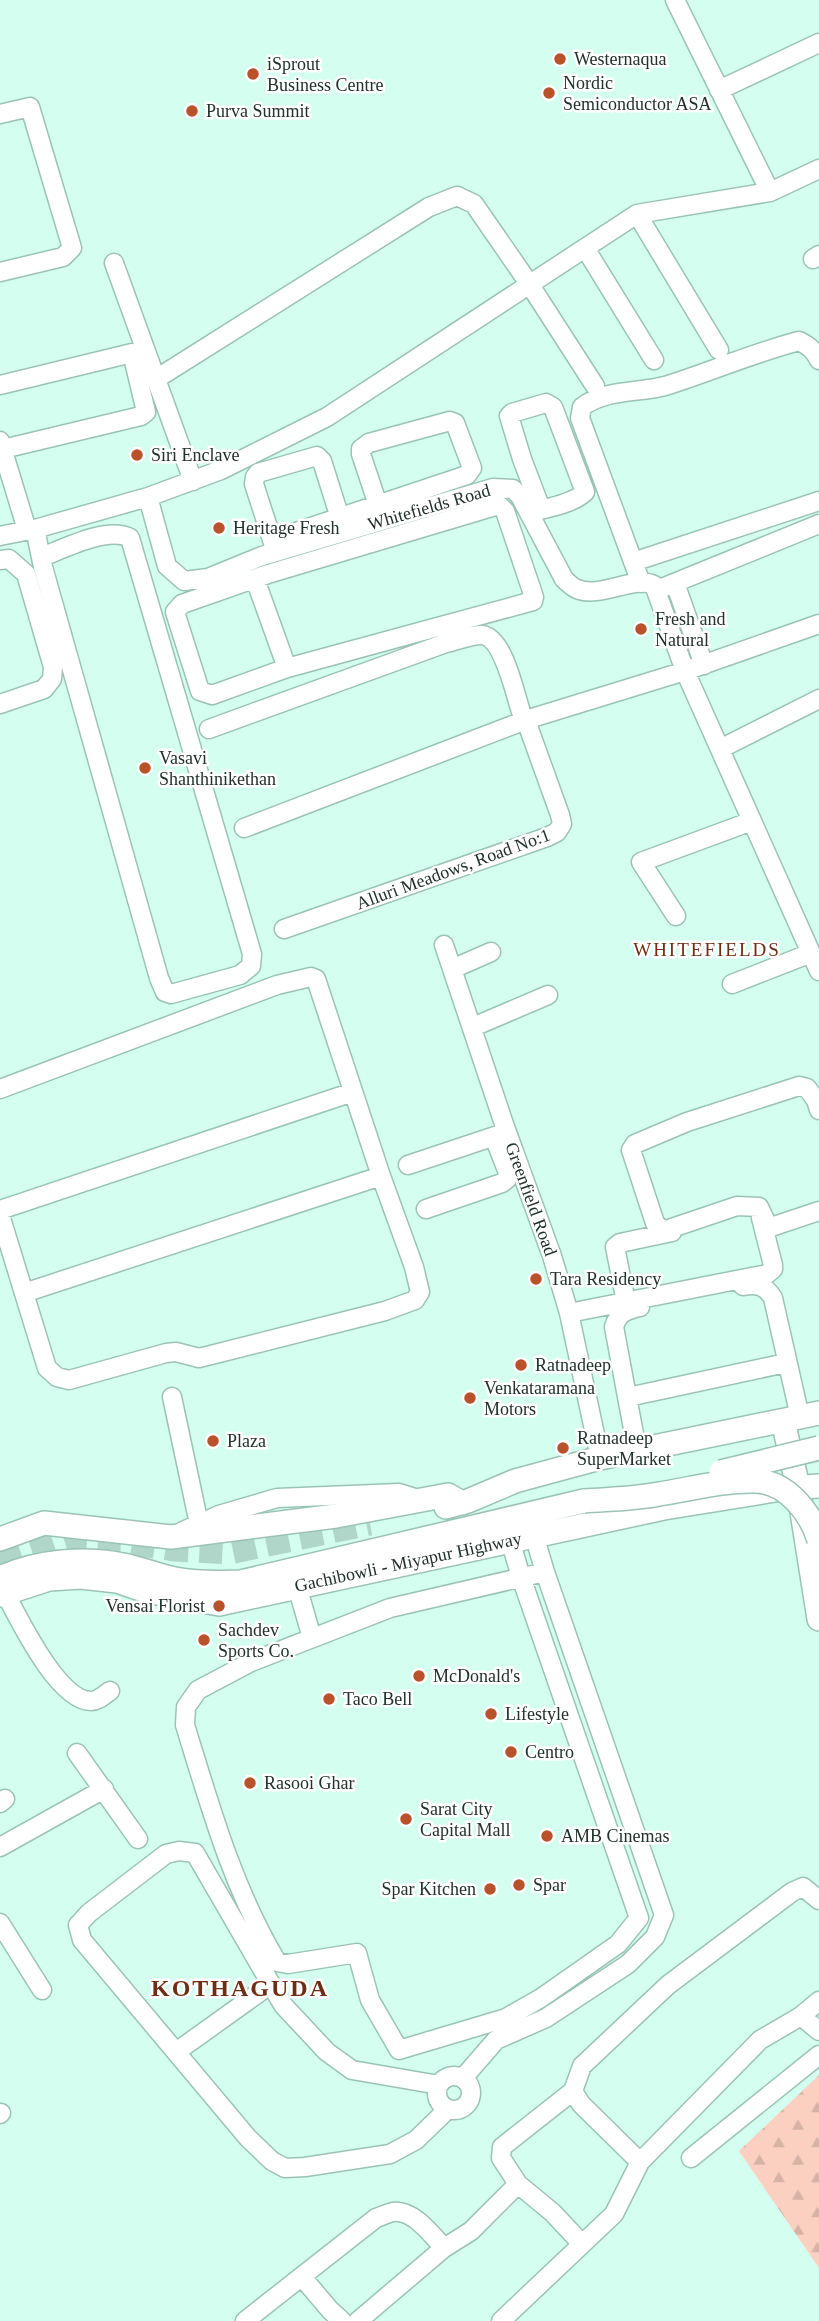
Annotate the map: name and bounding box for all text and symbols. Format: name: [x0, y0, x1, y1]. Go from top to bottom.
place label: Westernaqua: [574, 49, 667, 69]
marker: Westernaqua: [552, 51, 568, 67]
place label: iSprout Business Centre: [267, 54, 384, 95]
marker: iSprout Business Centre: [245, 66, 261, 82]
place label: Nordic Semiconductor ASA: [563, 73, 712, 114]
marker: Nordic Semiconductor ASA: [541, 85, 557, 101]
place label: Purva Summit: [206, 101, 310, 121]
marker: Purva Summit: [184, 103, 200, 119]
place label: Siri Enclave: [151, 445, 239, 465]
marker: Siri Enclave: [129, 447, 145, 463]
street label: Whitefields Road: [365, 480, 493, 534]
place label: Heritage Fresh: [233, 518, 339, 538]
marker: Heritage Fresh: [211, 520, 227, 536]
place label: Fresh and Natural: [655, 609, 726, 650]
marker: Fresh and Natural: [633, 621, 649, 637]
place label: Vasavi Shanthinikethan: [159, 748, 276, 789]
marker: Vasavi Shanthinikethan: [137, 760, 153, 776]
street label: Alluri Meadows, Road No:1: [353, 825, 553, 913]
district label: WHITEFIELDS: [633, 939, 781, 960]
street label: Greenfield Road: [501, 1139, 561, 1259]
place label: Tara Residency: [550, 1269, 661, 1289]
marker: Tara Residency: [528, 1271, 544, 1287]
place label: Ratnadeep: [535, 1355, 611, 1375]
marker: Ratnadeep: [513, 1357, 529, 1373]
place label: Venkataramana Motors: [484, 1378, 595, 1419]
marker: Venkataramana Motors: [462, 1390, 478, 1406]
place label: Ratnadeep SuperMarket: [577, 1428, 671, 1469]
place label: Plaza: [227, 1431, 266, 1451]
marker: Plaza: [205, 1433, 221, 1449]
marker: Ratnadeep SuperMarket: [555, 1440, 571, 1456]
street label: Gachibowli - Miyapur Highway: [293, 1528, 523, 1596]
place label: Vensai Florist: [105, 1596, 205, 1616]
marker: Vensai Florist: [211, 1598, 227, 1614]
place label: Sachdev Sports Co.: [218, 1620, 294, 1661]
marker: Sachdev Sports Co.: [196, 1632, 212, 1648]
place label: McDonald's: [433, 1666, 520, 1686]
marker: McDonald's: [411, 1668, 427, 1684]
place label: Taco Bell: [343, 1689, 412, 1709]
marker: Taco Bell: [321, 1691, 337, 1707]
place label: Lifestyle: [505, 1704, 569, 1724]
marker: Lifestyle: [483, 1706, 499, 1722]
place label: Centro: [525, 1742, 574, 1762]
marker: Centro: [503, 1744, 519, 1760]
place label: Rasooi Ghar: [264, 1773, 354, 1793]
marker: Rasooi Ghar: [242, 1775, 258, 1791]
place label: Sarat City Capital Mall: [420, 1799, 510, 1840]
marker: Sarat City Capital Mall: [398, 1811, 414, 1827]
place label: AMB Cinemas: [561, 1826, 670, 1846]
marker: AMB Cinemas: [539, 1828, 555, 1844]
place label: Spar: [533, 1875, 566, 1895]
marker: Spar: [511, 1877, 527, 1893]
place label: Spar Kitchen: [382, 1879, 476, 1899]
marker: Spar Kitchen: [482, 1881, 498, 1897]
district label: KOTHAGUDA: [151, 1975, 329, 2001]

